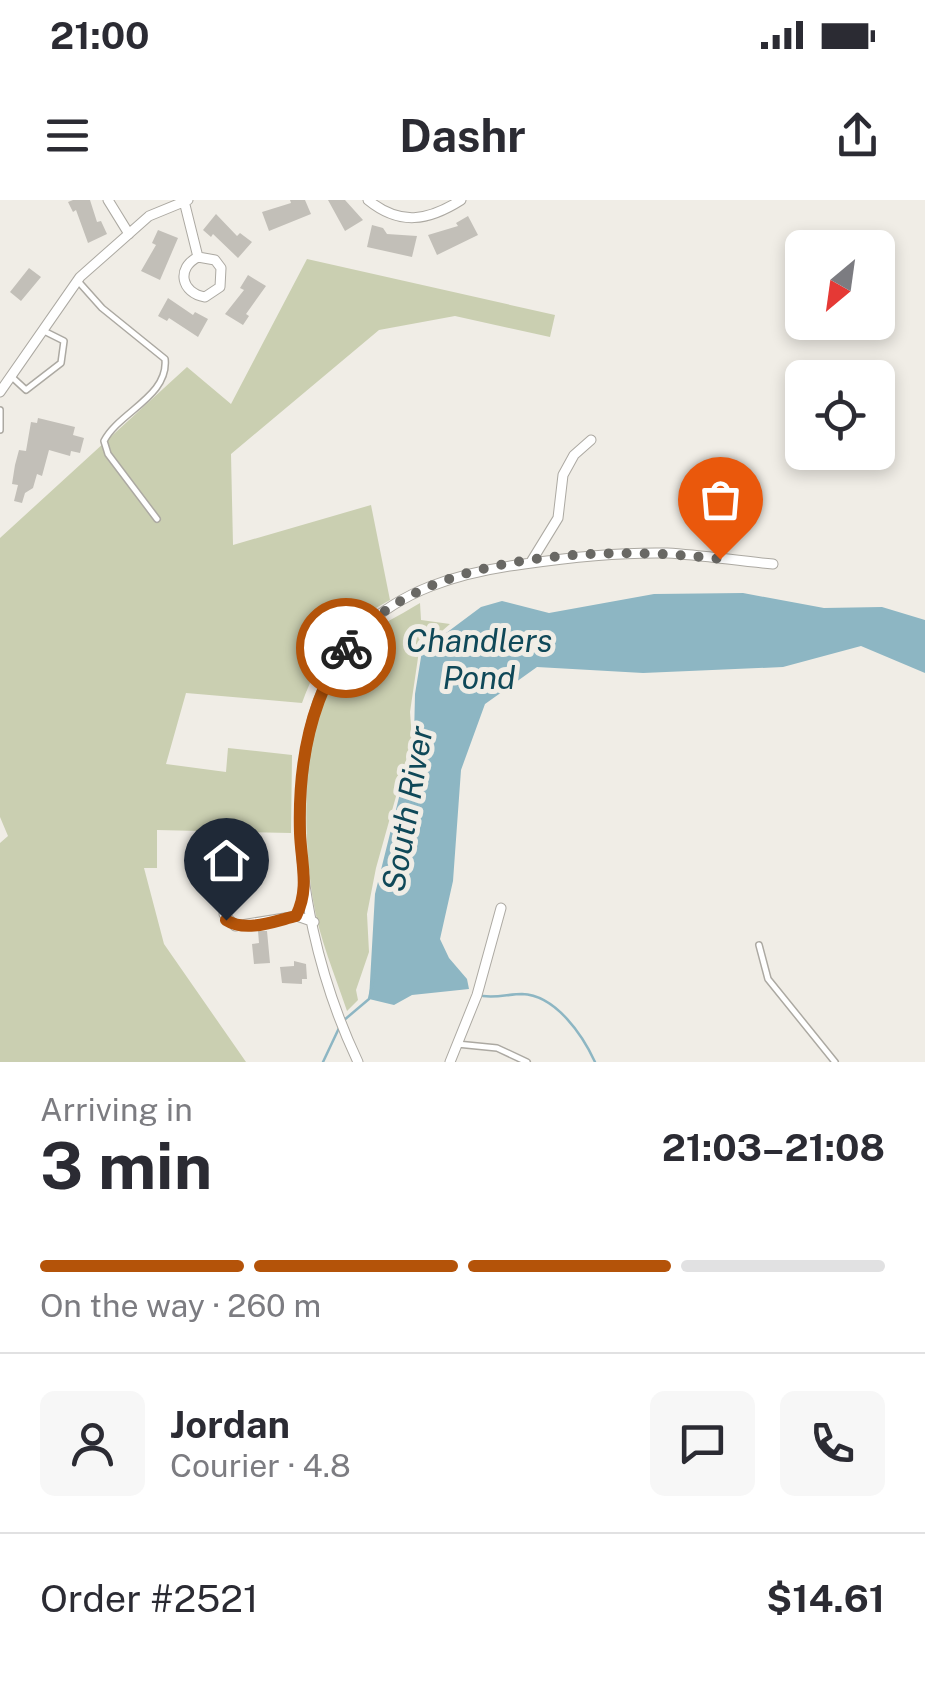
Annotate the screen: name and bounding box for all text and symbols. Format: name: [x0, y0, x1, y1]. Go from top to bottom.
text: 21:00: [50, 13, 150, 58]
icon: menu: [40, 108, 95, 163]
icon: share: [830, 108, 885, 163]
text: Dashr: [399, 109, 526, 162]
north arrow: [785, 230, 895, 340]
map controls: [785, 230, 895, 470]
button: locate: [785, 360, 895, 470]
pin: [678, 457, 763, 560]
icon: bag: [693, 472, 748, 527]
courier: [296, 598, 396, 698]
icon: bike: [319, 621, 374, 676]
water label: Chandlers Pond: [406, 622, 552, 696]
water label: South River: [374, 723, 440, 895]
pin: [184, 818, 269, 921]
icon: home: [199, 833, 254, 888]
text: Arriving in: [40, 1091, 193, 1128]
text: 21:03–21:08: [662, 1125, 885, 1170]
text: 3 min: [40, 1127, 212, 1204]
text: On the way · 260 m: [40, 1287, 321, 1324]
button: person: [40, 1391, 145, 1496]
button: chat: [650, 1391, 755, 1496]
button: phone: [780, 1391, 885, 1496]
text: Jordan: [170, 1402, 290, 1447]
text: Courier · 4.8: [170, 1447, 351, 1484]
text: Order #2521: [40, 1576, 258, 1621]
text: $14.61: [766, 1576, 885, 1621]

